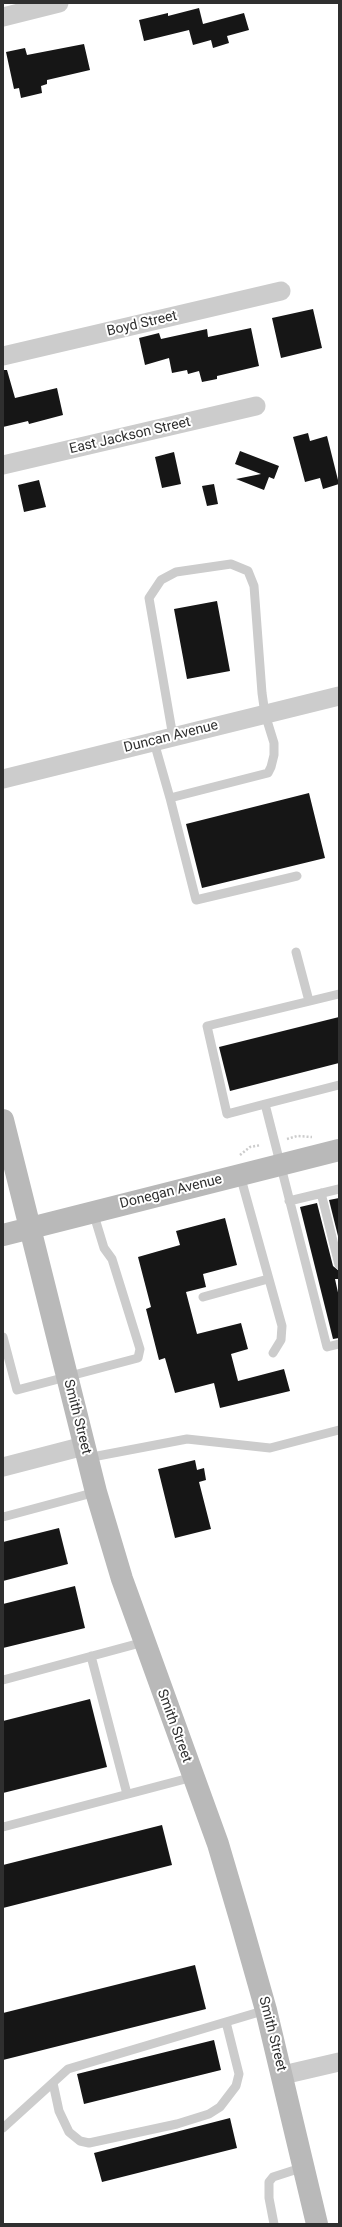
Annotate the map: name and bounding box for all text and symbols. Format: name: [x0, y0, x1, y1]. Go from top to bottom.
street label: Boyd Street: [105, 308, 179, 340]
street label: East Jackson Street: [68, 414, 192, 458]
street label: Duncan Avenue: [122, 717, 220, 757]
street label: Donegan Avenue: [118, 1171, 224, 1213]
street label: Smith Street: [60, 1378, 94, 1456]
street label: Smith Street: [153, 1687, 195, 1765]
street label: Smith Street: [255, 1995, 289, 2073]

